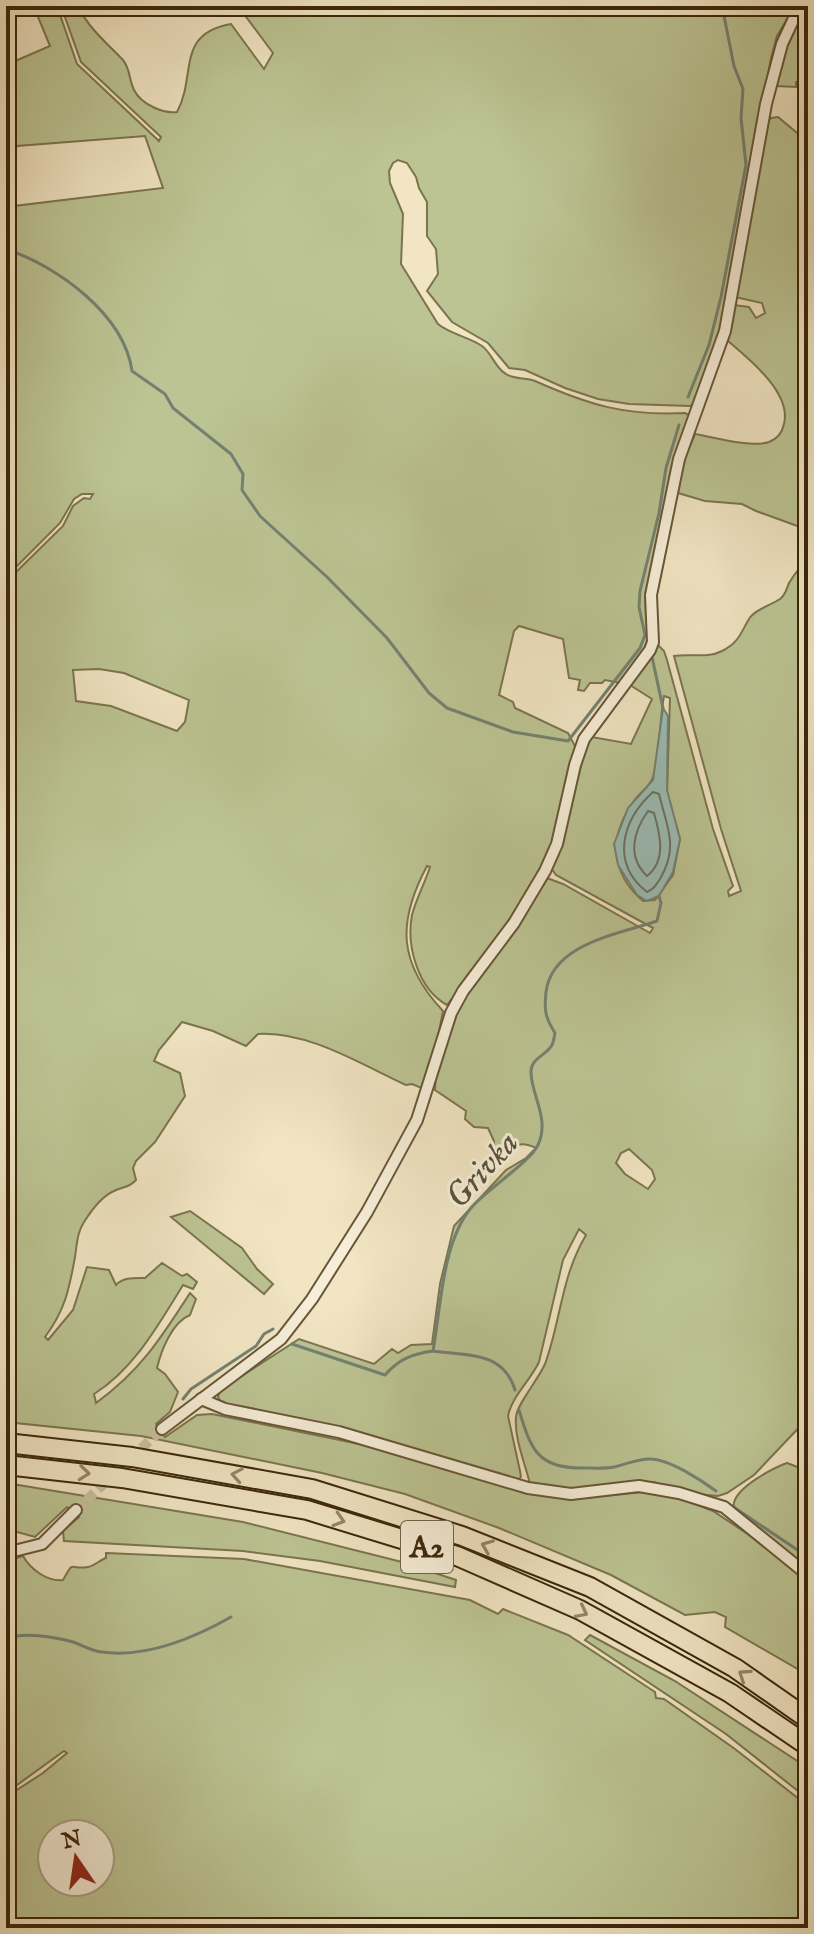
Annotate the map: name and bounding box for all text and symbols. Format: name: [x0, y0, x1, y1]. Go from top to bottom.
water label: Grivka: [437, 1123, 529, 1218]
one-way arrow: [77, 1465, 90, 1482]
one-way arrow: [231, 1468, 244, 1485]
one-way arrow: [332, 1511, 345, 1527]
road number: A2: [401, 1521, 453, 1573]
one-way arrow: [481, 1539, 495, 1556]
one-way arrow: [573, 1602, 588, 1618]
one-way arrow: [738, 1670, 752, 1685]
north arrow: [36, 1818, 116, 1898]
text: N: [59, 1825, 84, 1856]

